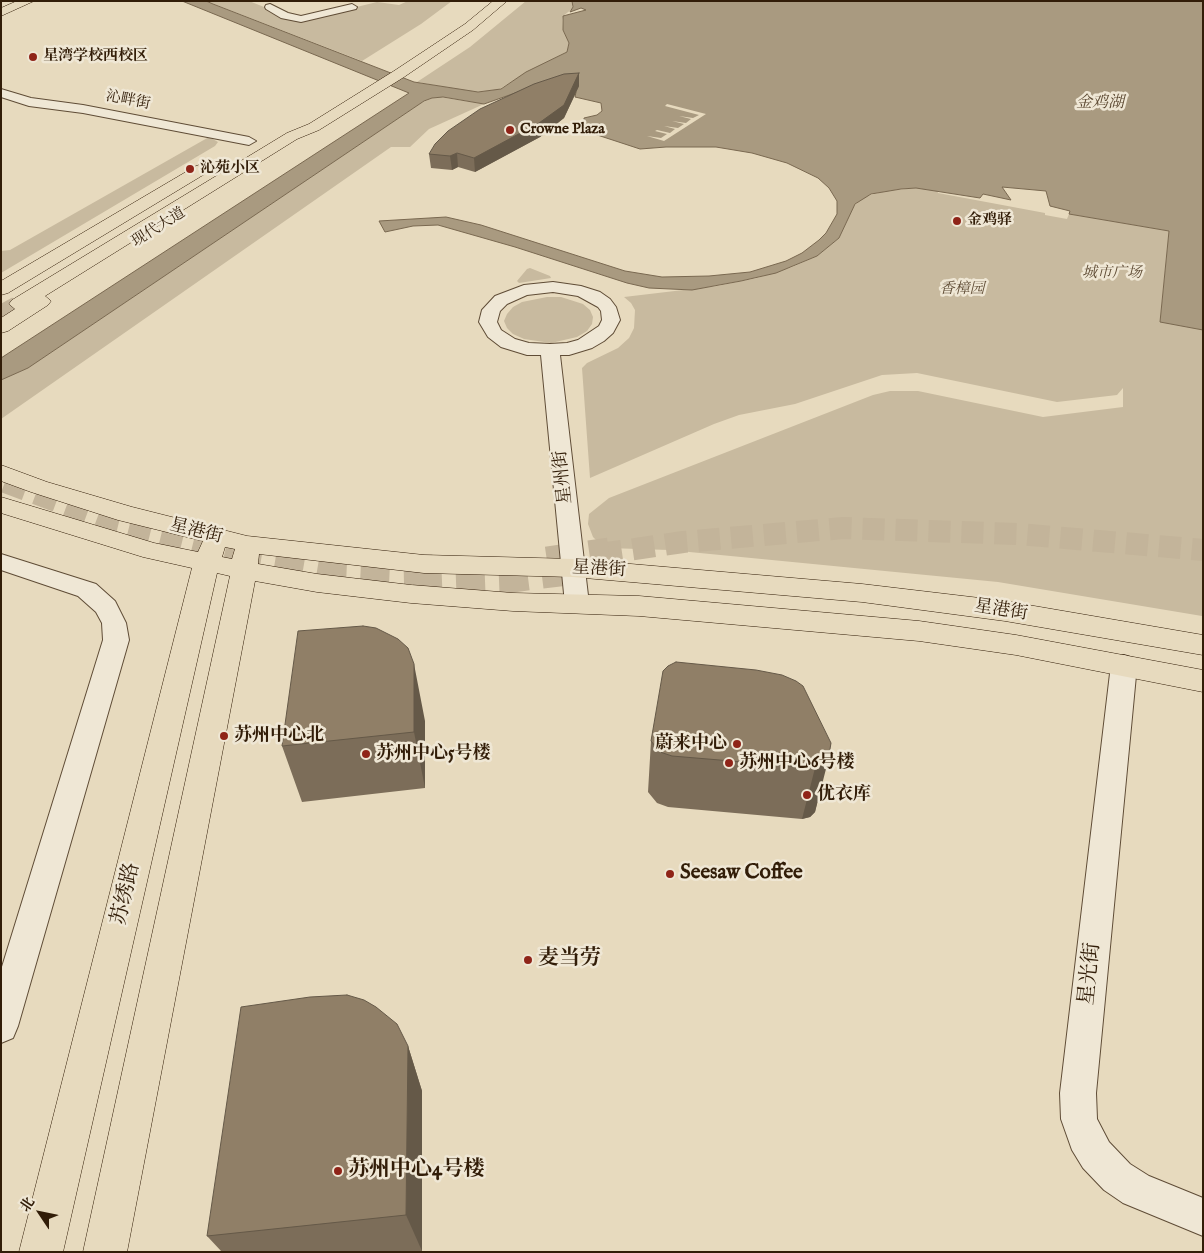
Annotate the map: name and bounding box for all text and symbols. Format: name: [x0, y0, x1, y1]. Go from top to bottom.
place label: 星湾学校西校区: [43, 48, 148, 66]
marker: 星湾学校西校区: [27, 51, 39, 63]
street label: 沁畔街: [104, 88, 152, 114]
water label: 金鸡湖: [1076, 94, 1124, 114]
place label: Crowne Plaza: [520, 121, 605, 139]
marker: Crowne Plaza: [504, 124, 516, 136]
place label: 沁苑小区: [200, 160, 260, 178]
marker: 沁苑小区: [184, 163, 196, 175]
street label: 现代大道: [129, 204, 189, 252]
place label: 金鸡驿: [967, 212, 1012, 230]
marker: 金鸡驿: [951, 215, 963, 227]
park label: 城市广场: [1082, 265, 1142, 283]
park label: 香樟园: [940, 281, 984, 299]
street label: 星州街: [550, 449, 578, 505]
street label: 星港街: [167, 515, 225, 549]
street label: 星港街: [571, 558, 627, 582]
street label: 星港街: [973, 596, 1029, 626]
place label: 苏州中心北: [234, 725, 324, 747]
marker: 苏州中心北: [218, 730, 230, 742]
place label: 蔚来中心: [655, 733, 727, 755]
marker: 蔚来中心: [731, 738, 743, 750]
place label: 苏州中心5号楼: [376, 743, 491, 765]
marker: 苏州中心5号楼: [360, 748, 372, 760]
place label: 苏州中心6号楼: [739, 752, 855, 774]
marker: 苏州中心6号楼: [723, 757, 735, 769]
place label: 优衣库: [817, 784, 871, 806]
marker: 优衣库: [801, 789, 813, 801]
street label: 苏绣路: [108, 860, 146, 928]
place label: Seesaw Coffee: [680, 861, 803, 887]
marker: Seesaw Coffee: [664, 868, 676, 880]
street label: 星光街: [1075, 941, 1107, 1007]
place label: 麦当劳: [538, 947, 601, 973]
marker: 麦当劳: [522, 954, 534, 966]
place label: 苏州中心4号楼: [348, 1158, 484, 1184]
marker: 苏州中心4号楼: [332, 1165, 344, 1177]
north arrow: [15, 1188, 65, 1238]
text: 北: [16, 1194, 39, 1215]

